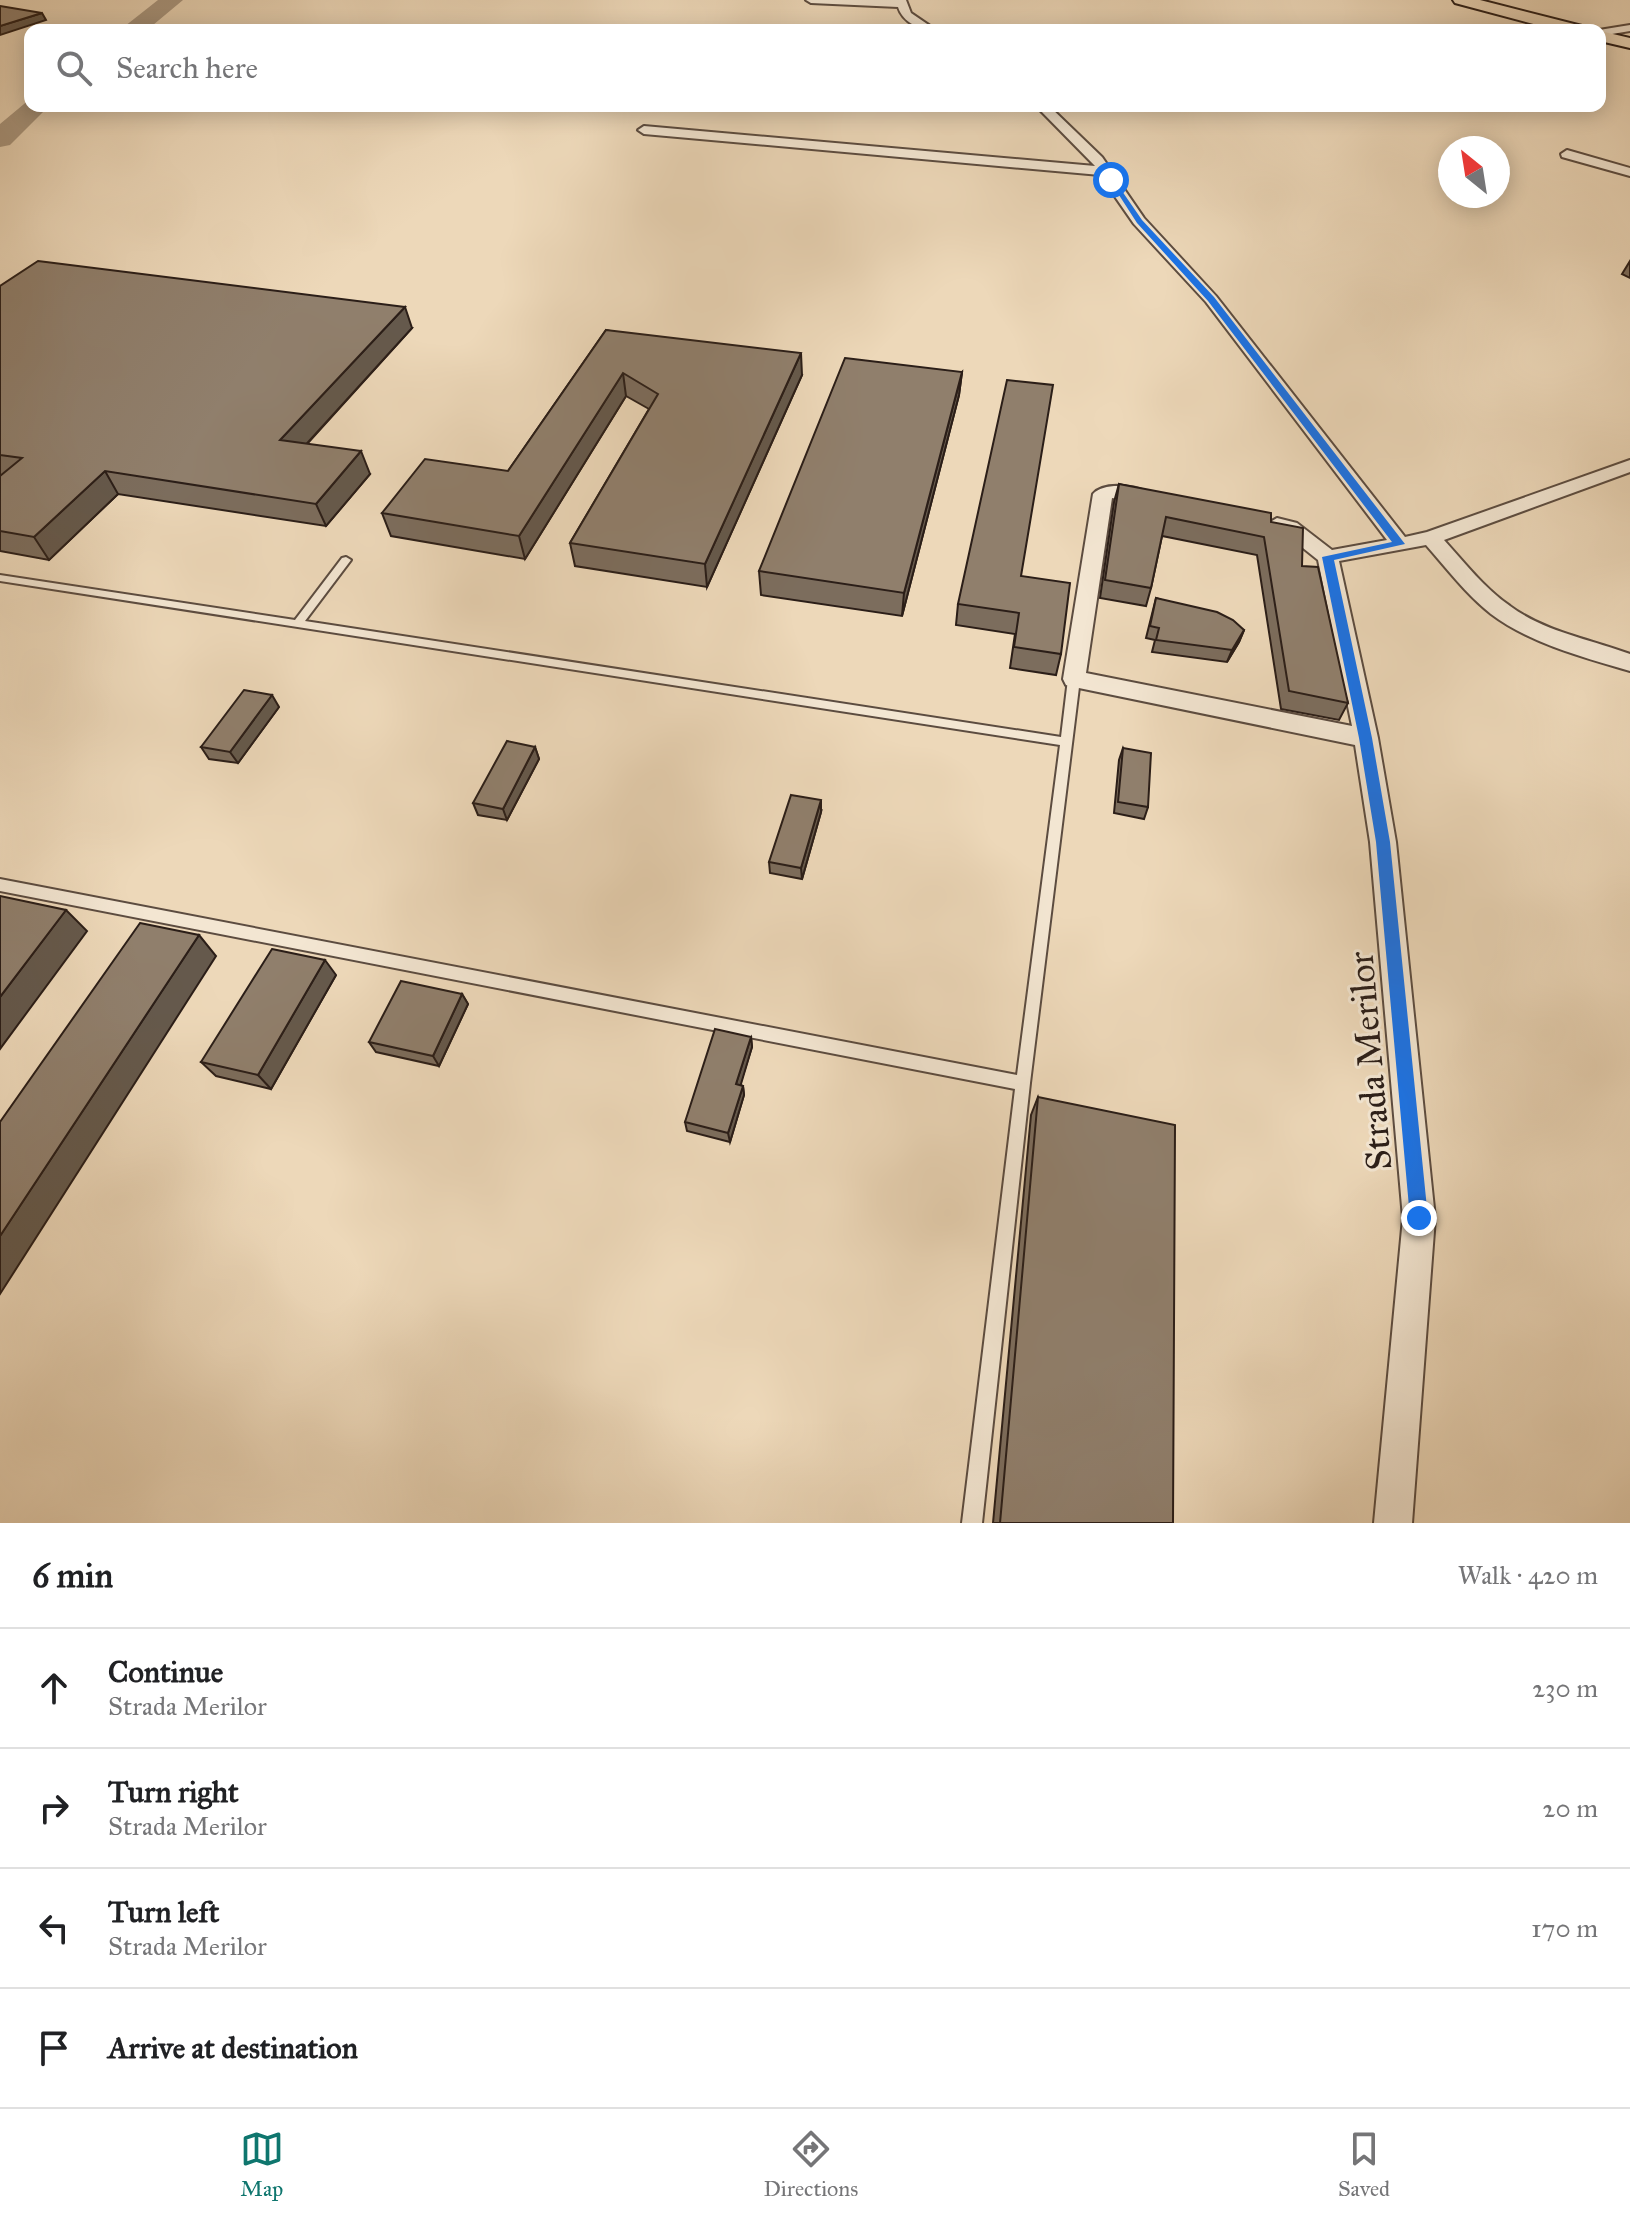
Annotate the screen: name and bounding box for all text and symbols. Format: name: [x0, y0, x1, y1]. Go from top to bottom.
search box: [24, 24, 1606, 112]
icon: search: [52, 46, 96, 90]
text: Search here: [116, 50, 258, 86]
north arrow: [1438, 136, 1510, 208]
route start: [1093, 162, 1129, 198]
street label: Strada Merilor: [1338, 949, 1401, 1172]
route end: [1401, 1200, 1437, 1236]
text: 6 min: [32, 1555, 113, 1596]
text: Walk · 420 m: [1458, 1559, 1598, 1591]
text: Continue: [108, 1654, 223, 1690]
icon: ahead: [32, 1666, 76, 1710]
text: 230 m: [1532, 1672, 1598, 1704]
text: Strada Merilor: [108, 1690, 267, 1722]
text: Turn right: [108, 1774, 239, 1810]
icon: right: [32, 1786, 76, 1830]
text: 20 m: [1543, 1792, 1598, 1824]
text: Strada Merilor: [108, 1810, 267, 1842]
text: Turn left: [108, 1894, 219, 1930]
icon: left: [32, 1906, 76, 1950]
text: 170 m: [1531, 1912, 1598, 1944]
text: Strada Merilor: [108, 1930, 267, 1962]
icon: arrive: [32, 2026, 76, 2070]
text: Arrive at destination: [108, 2030, 358, 2066]
tab: Map: [240, 2127, 284, 2202]
tab: Directions: [763, 2127, 858, 2202]
tab: Saved: [1338, 2127, 1390, 2202]

